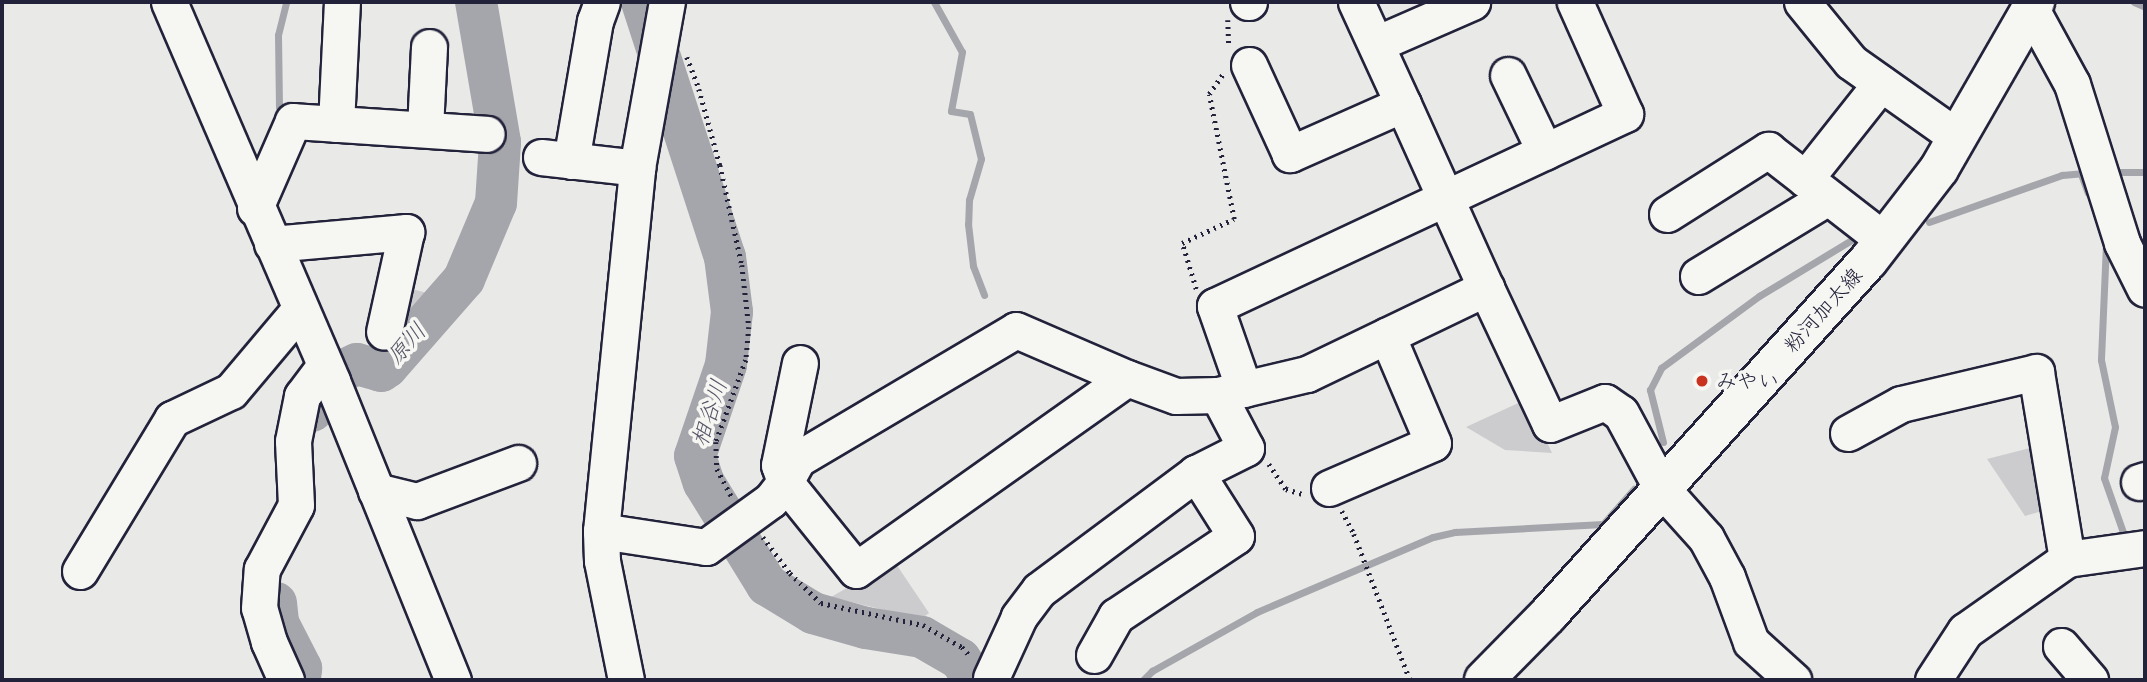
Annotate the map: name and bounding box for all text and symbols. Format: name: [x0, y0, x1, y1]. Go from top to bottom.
street label: 粉河加太線: [1779, 263, 1867, 357]
water label: 原川: [381, 318, 433, 370]
place label: みやい: [1716, 368, 1779, 394]
marker: みやい: [1694, 373, 1710, 389]
water label: 相谷川: [686, 376, 734, 450]

